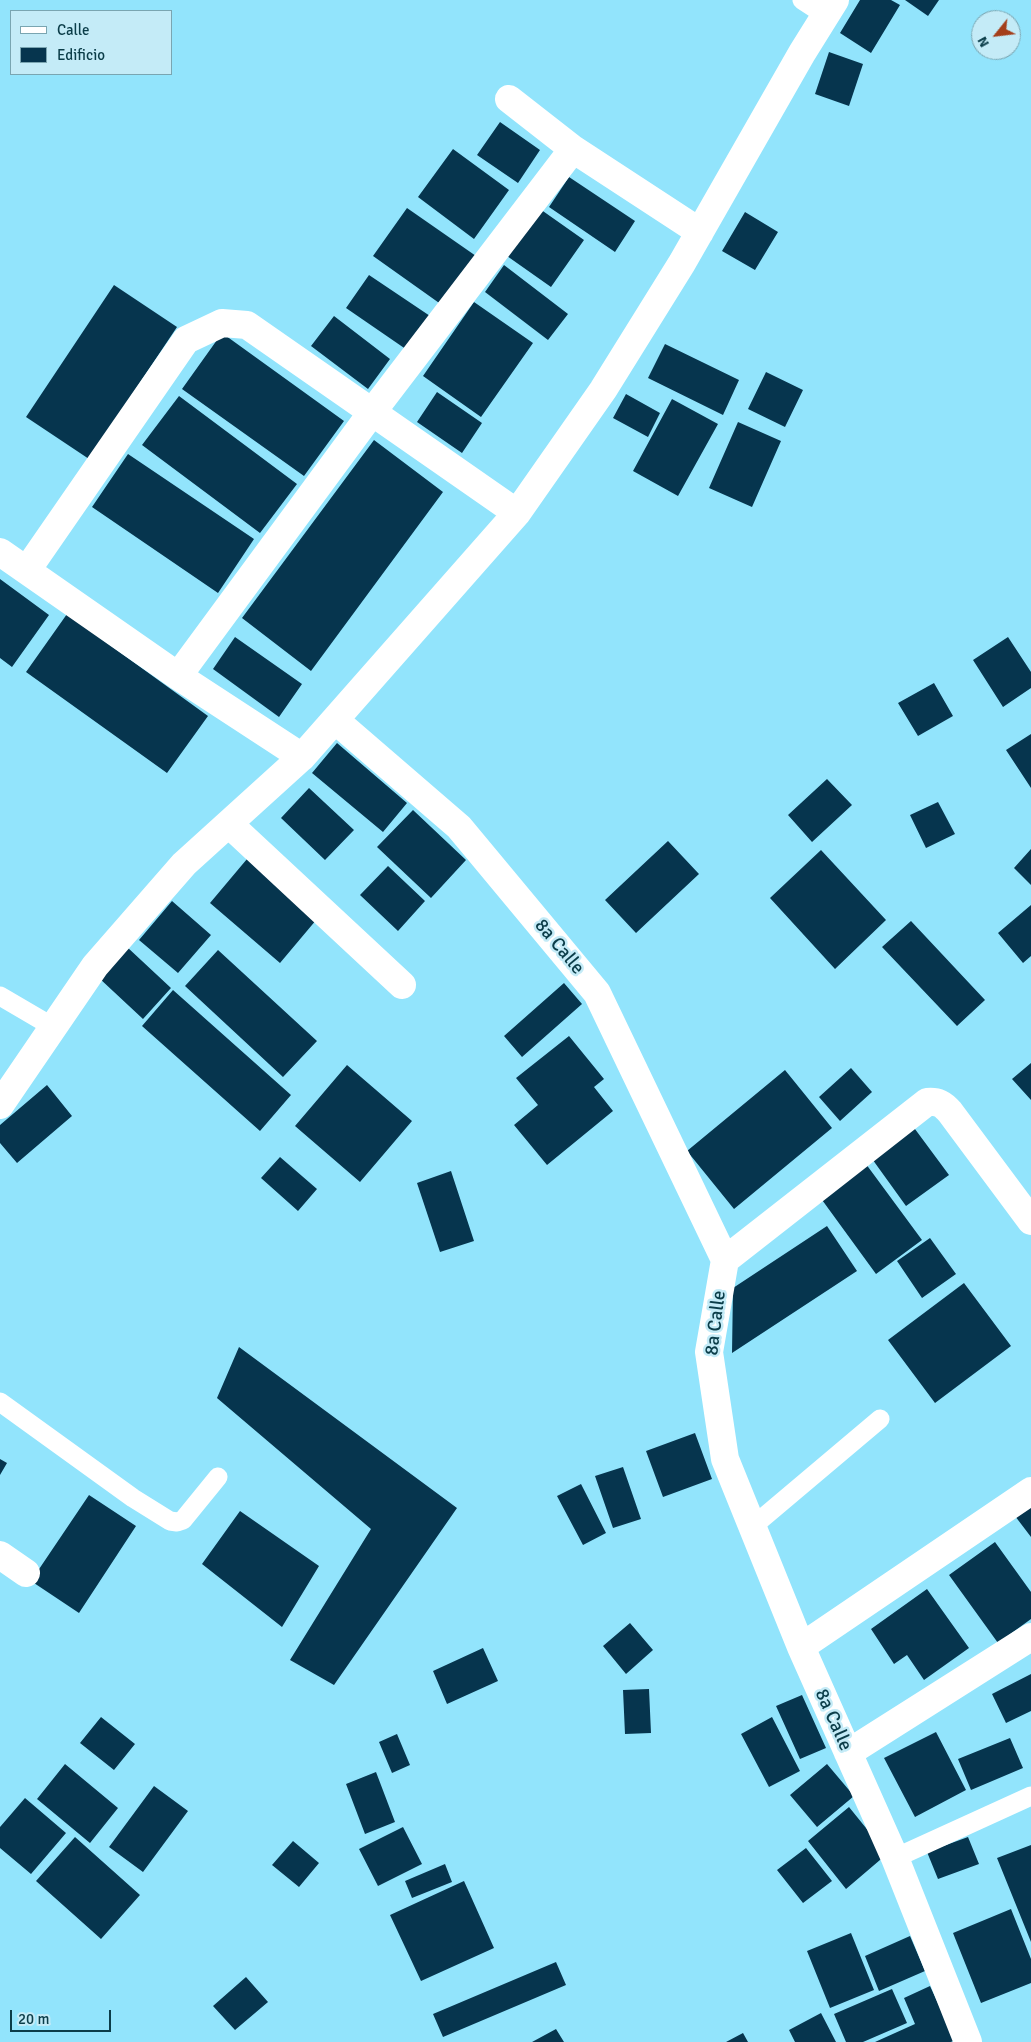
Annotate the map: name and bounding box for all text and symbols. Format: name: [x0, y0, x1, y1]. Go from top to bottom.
legend: [10, 10, 172, 75]
north arrow: [971, 10, 1021, 60]
text: Calle: [57, 21, 90, 39]
text: N: [974, 34, 993, 50]
text: Edificio: [57, 46, 105, 64]
street label: 8a Calle: [529, 915, 589, 979]
street label: 8a Calle: [701, 1289, 731, 1357]
street label: 8a Calle: [809, 1686, 857, 1754]
scale bar: [12, 2000, 114, 2032]
text: 20 m: [18, 2010, 49, 2028]

